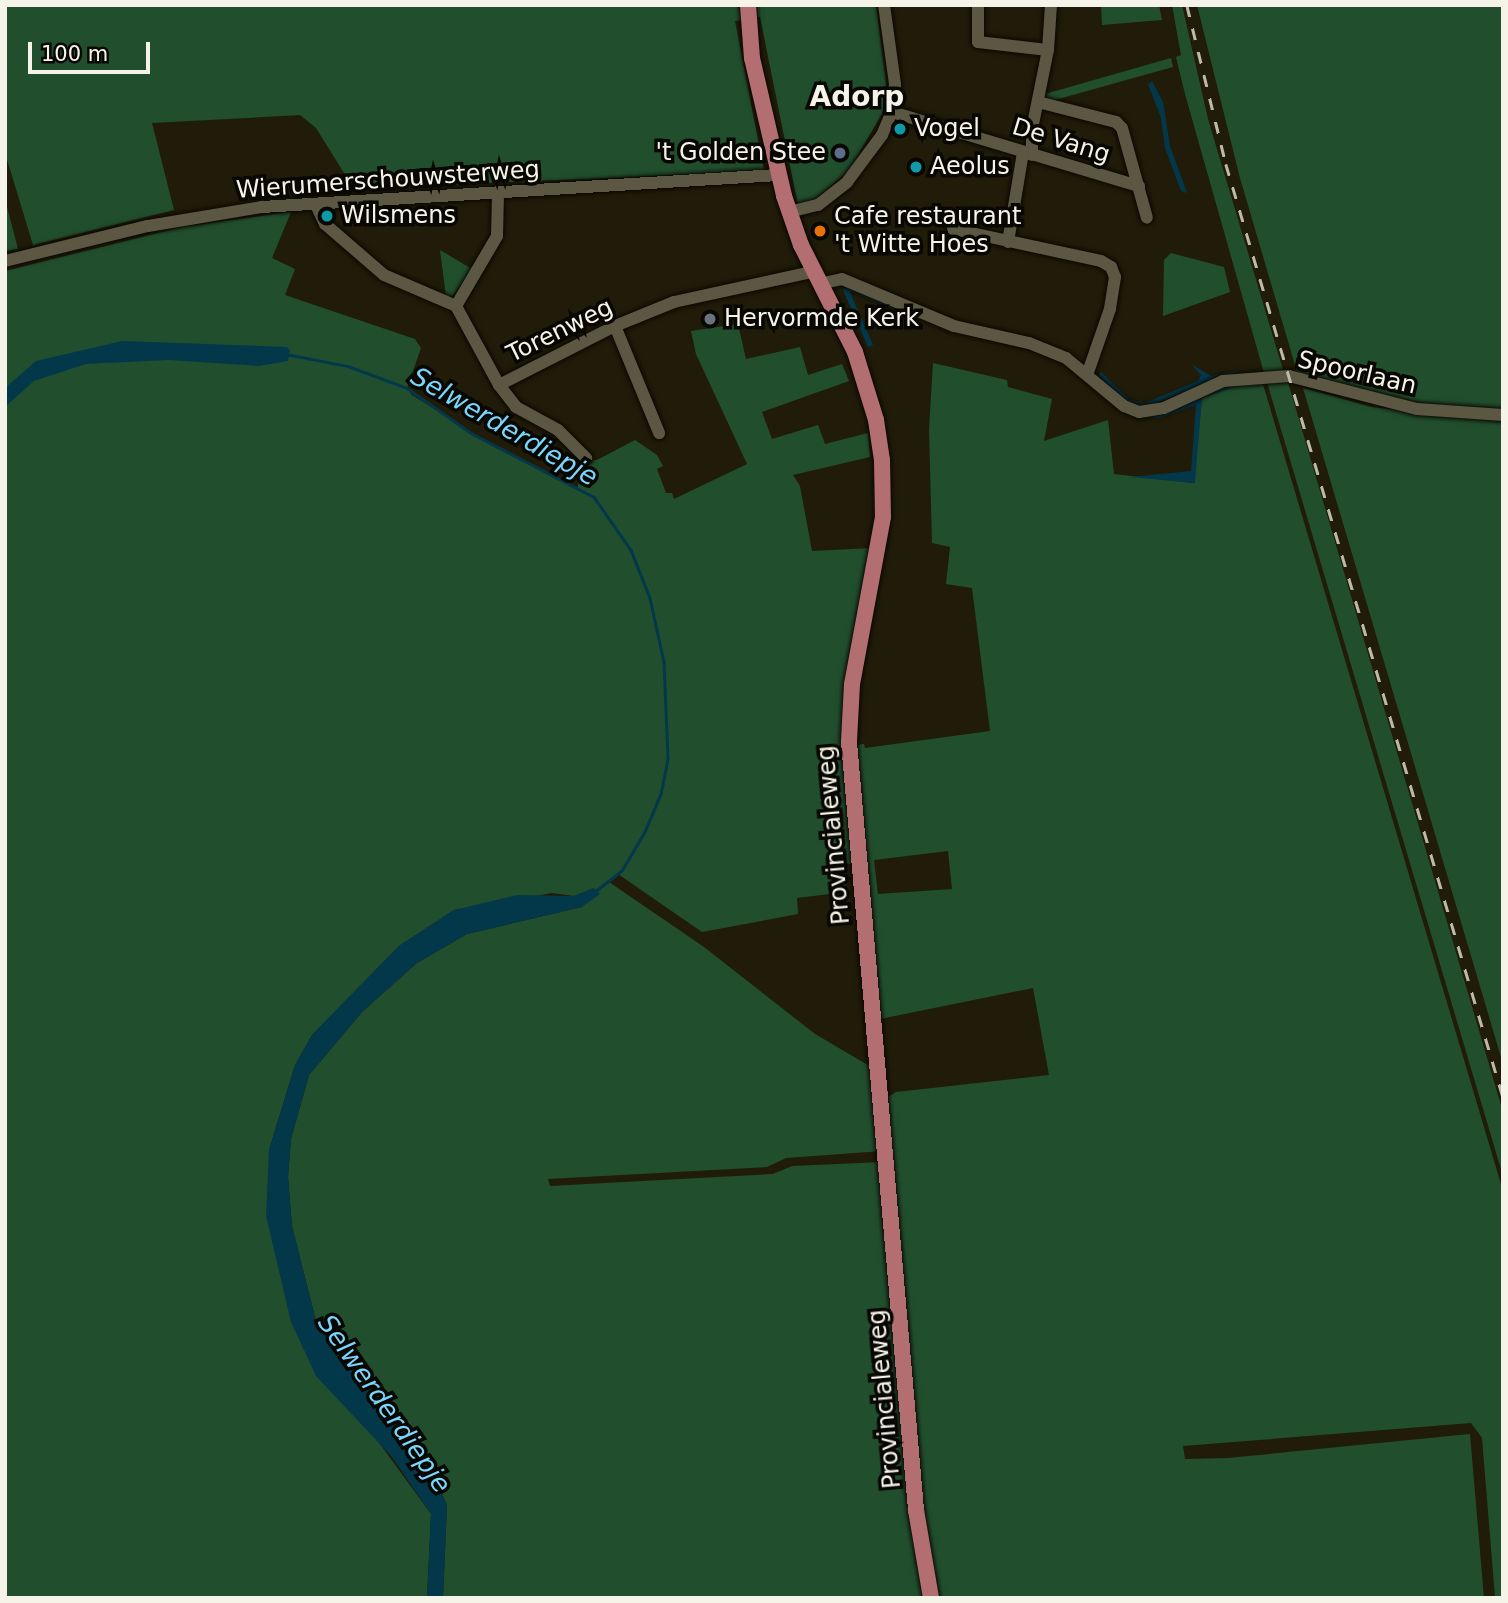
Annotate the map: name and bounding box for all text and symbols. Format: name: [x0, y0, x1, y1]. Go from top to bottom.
scale bar: [32, 28, 154, 72]
text: 100 m: [41, 42, 108, 66]
district label: Adorp: [810, 80, 904, 114]
street label: De Vang: [1009, 113, 1113, 169]
place label: Vogel: [914, 115, 980, 143]
marker: Vogel: [892, 121, 908, 137]
place label: 't Golden Stee: [655, 139, 826, 167]
marker: 't Golden Stee: [832, 145, 848, 161]
place label: Aeolus: [930, 153, 1010, 181]
street label: Wierumerschouwsterweg: [235, 155, 541, 205]
marker: Aeolus: [908, 159, 924, 175]
place label: Wilsmens: [341, 202, 456, 230]
place label: Cafe restaurant 't Witte Hoes: [834, 203, 1021, 259]
marker: Wilsmens: [319, 208, 335, 224]
marker: Cafe restaurant 't Witte Hoes: [812, 223, 828, 239]
street label: Torenweg: [502, 293, 618, 369]
place label: Hervormde Kerk: [724, 305, 919, 333]
marker: Hervormde Kerk: [702, 311, 718, 327]
street label: Spoorlaan: [1295, 345, 1419, 401]
water label: Selwerderdiepje: [405, 361, 603, 493]
street label: Provincialeweg: [812, 744, 856, 926]
street label: Provincialeweg: [863, 1308, 907, 1490]
water label: Selwerderdiepje: [311, 1309, 457, 1499]

